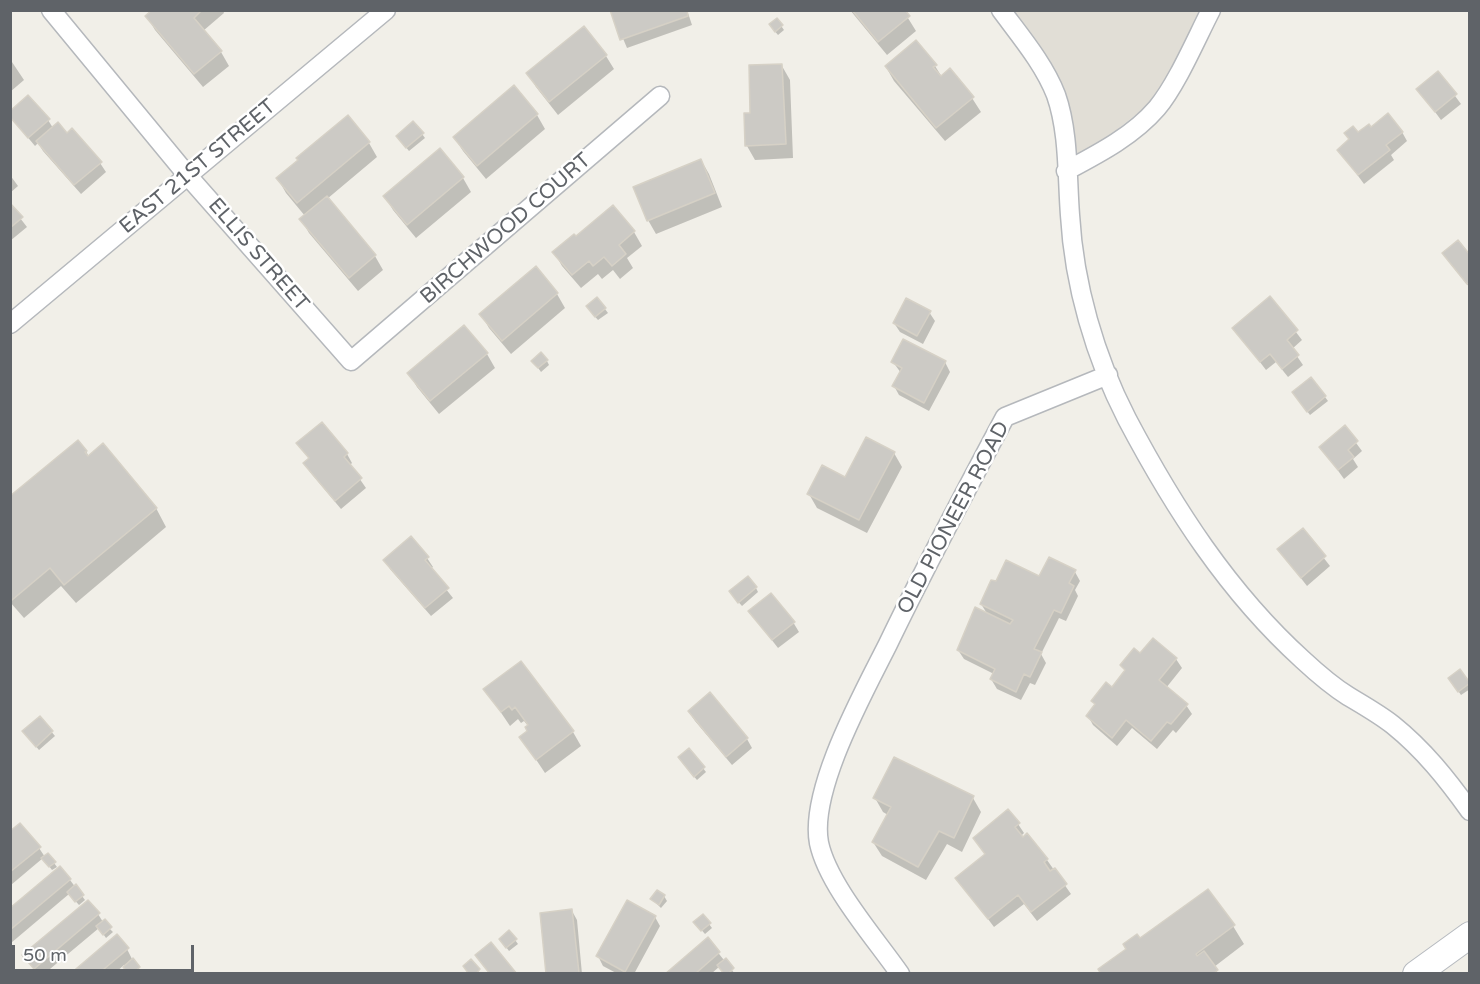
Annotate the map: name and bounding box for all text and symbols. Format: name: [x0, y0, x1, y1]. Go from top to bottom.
street label: EAST 21ST STREET: [115, 94, 281, 240]
street label: BIRCHWOOD COURT: [416, 148, 596, 310]
street label: ELLIS STREET: [202, 193, 314, 317]
street label: OLD PIONEER ROAD: [892, 417, 1016, 619]
scale bar: [15, 933, 196, 971]
text: 50 m: [23, 944, 67, 966]

